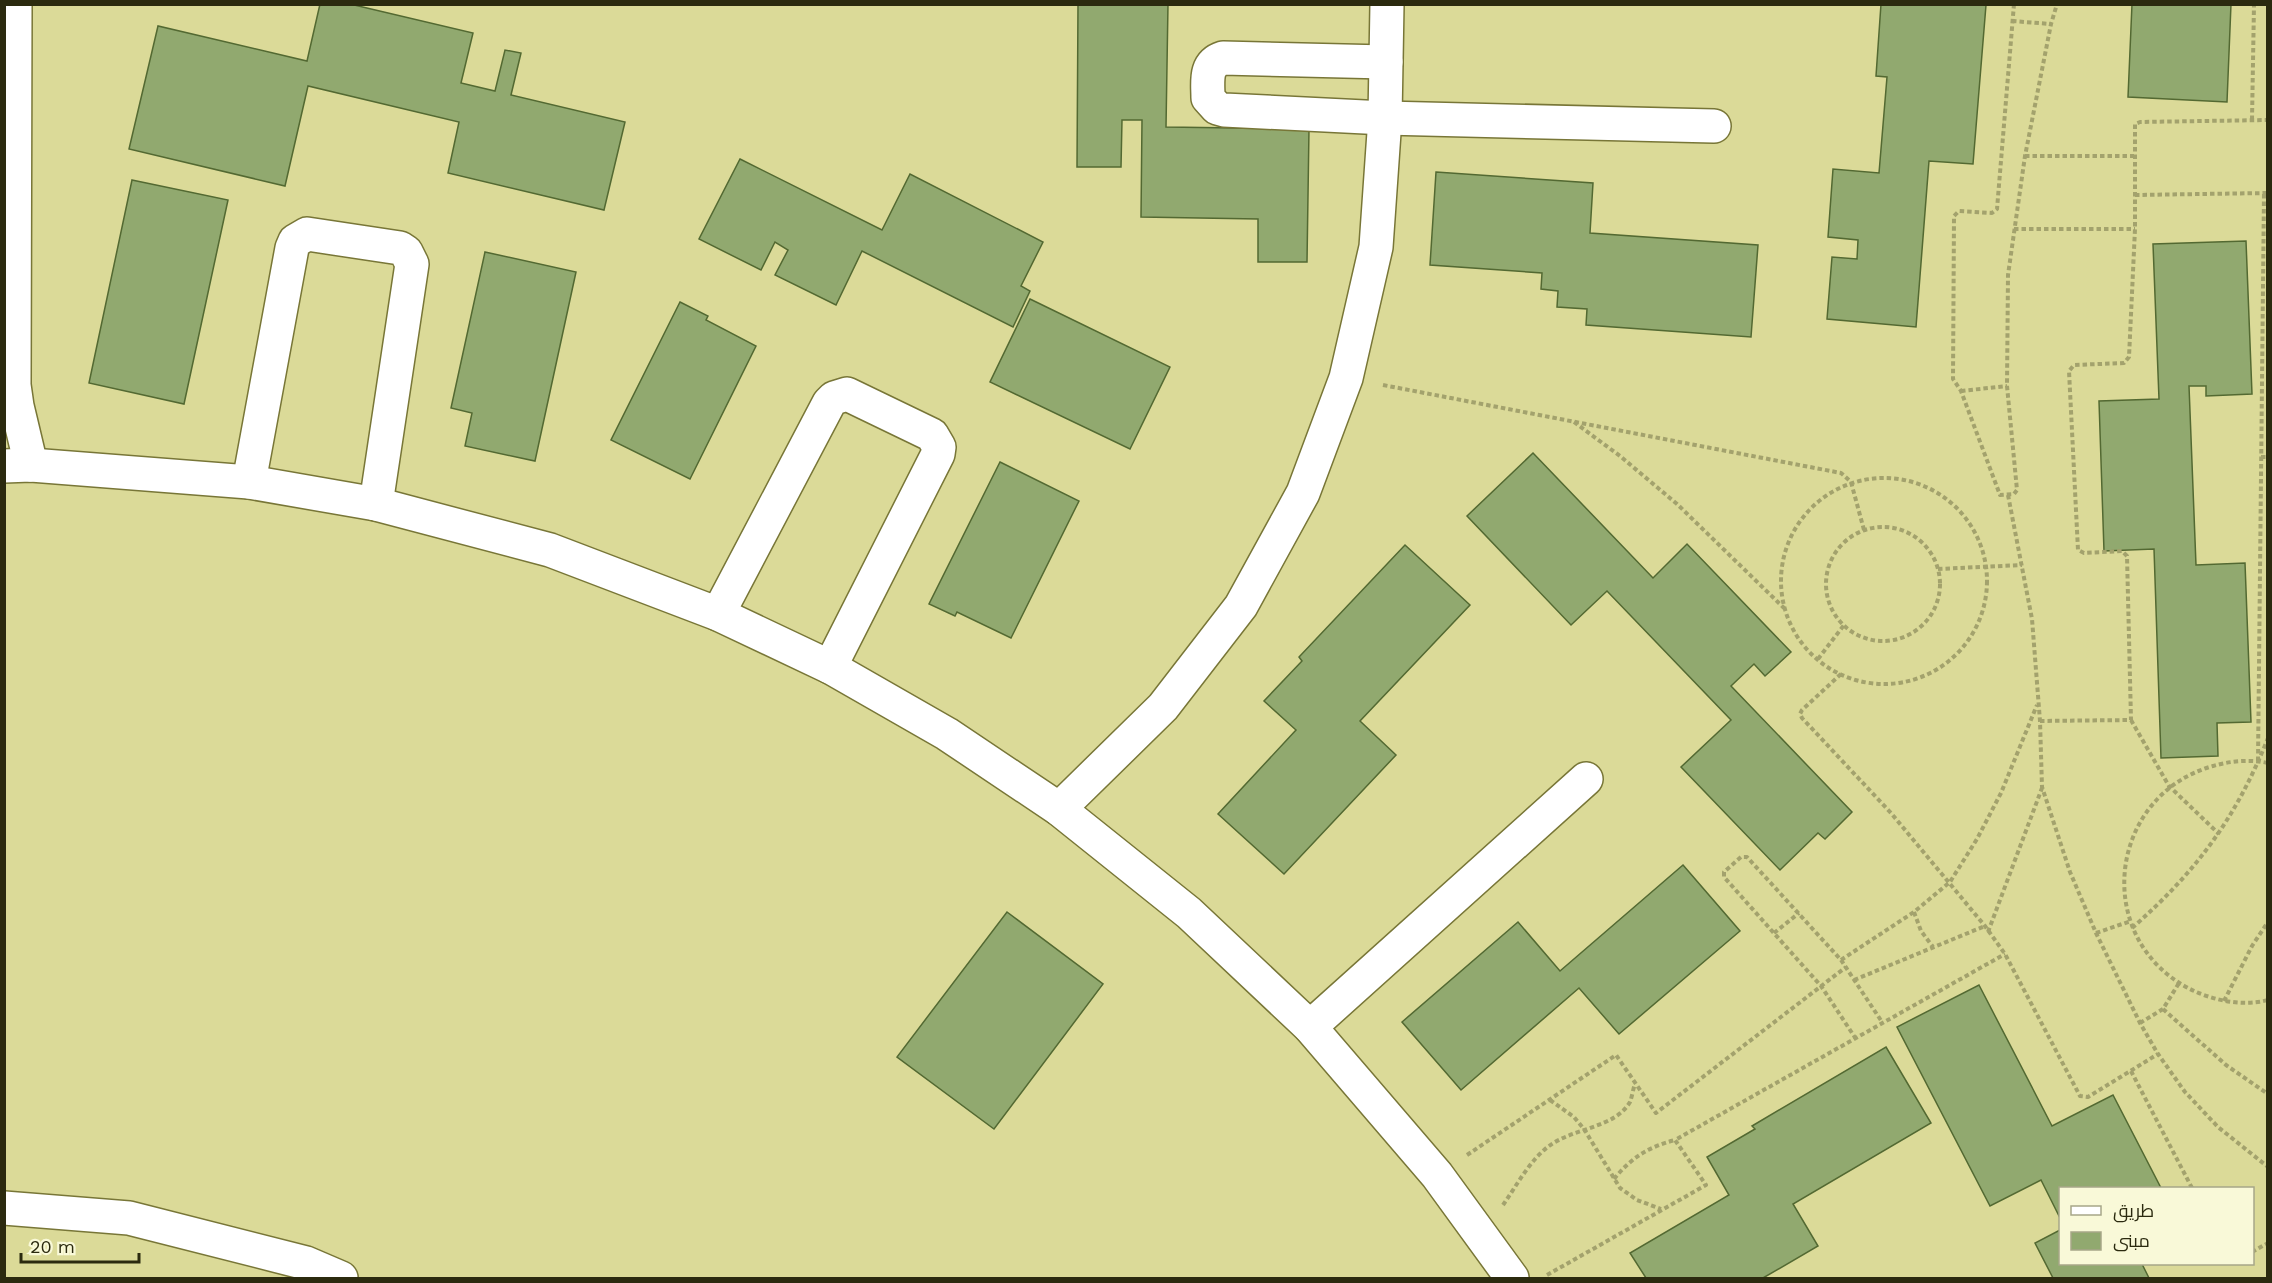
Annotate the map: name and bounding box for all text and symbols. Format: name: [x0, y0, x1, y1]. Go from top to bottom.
legend: [2059, 1187, 2254, 1265]
text: طريق: [2113, 1200, 2154, 1223]
scale bar: [21, 1226, 140, 1264]
text: مبنى: [2113, 1230, 2150, 1252]
text: 20 m: [30, 1236, 75, 1257]

